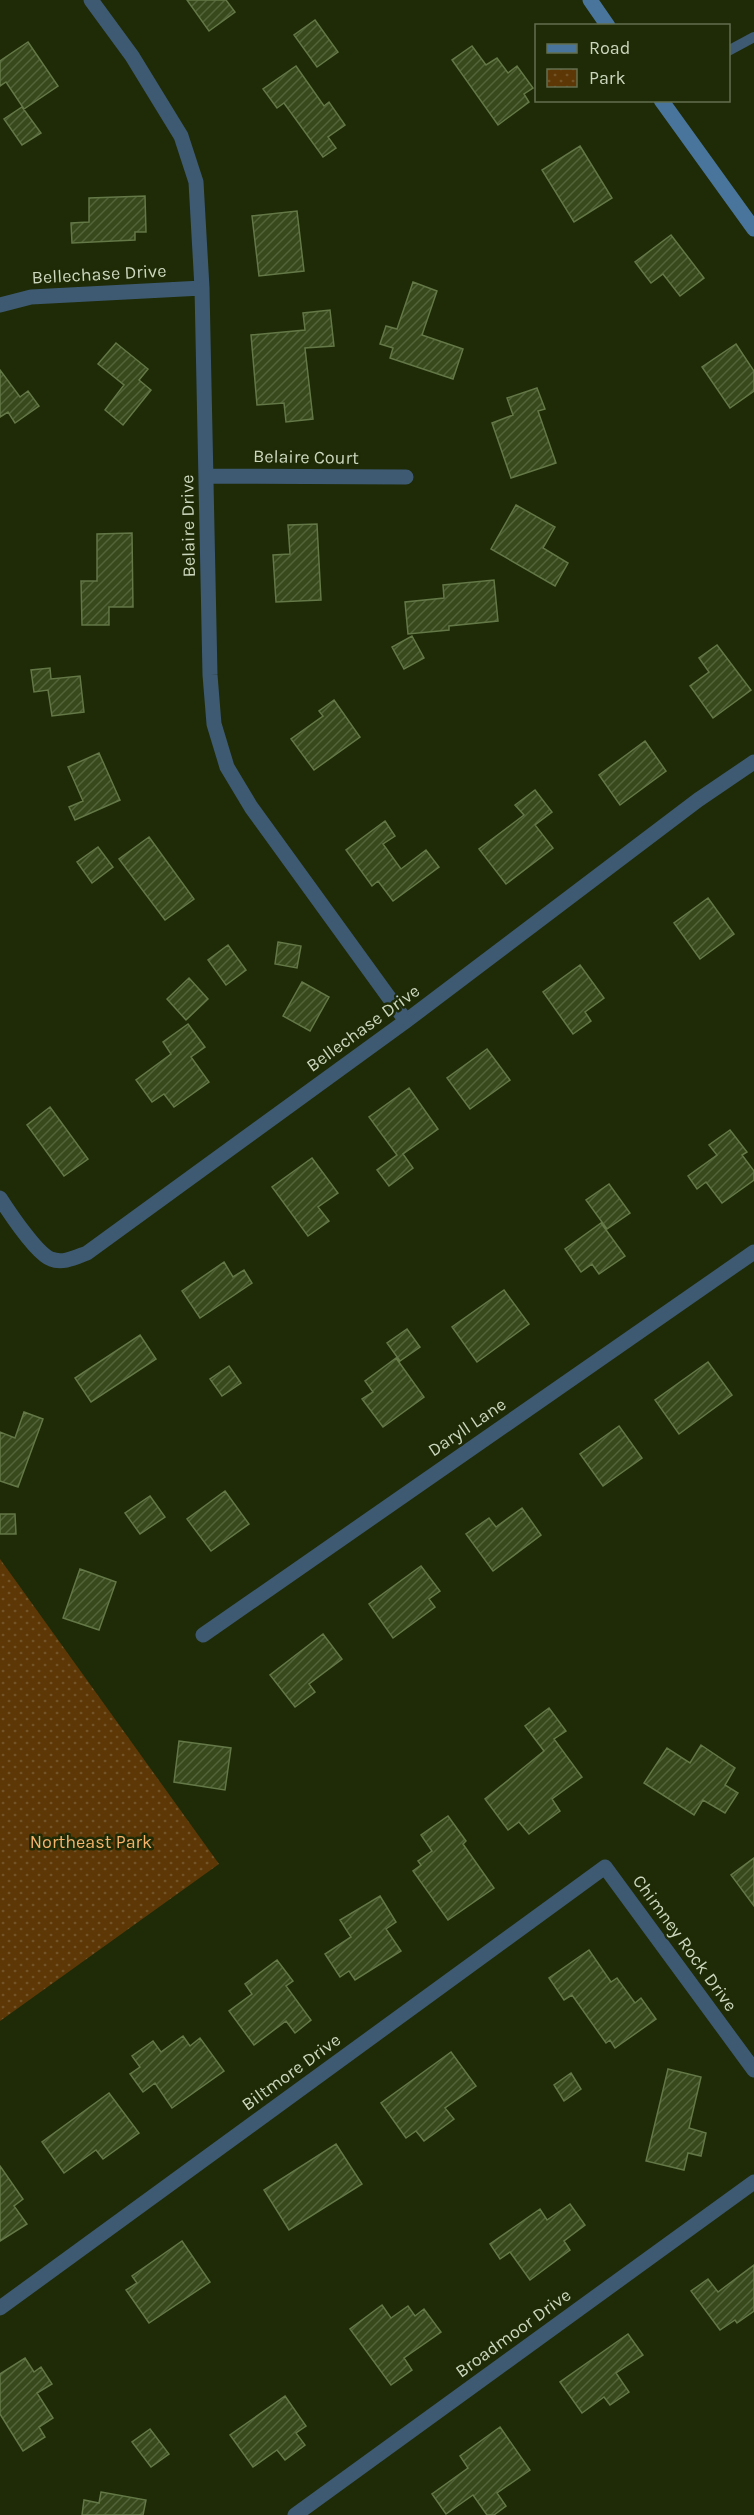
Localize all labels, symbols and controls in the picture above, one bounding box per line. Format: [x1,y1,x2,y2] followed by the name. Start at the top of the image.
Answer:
[535,24,730,102] legend
[589,37,630,59] text: Road
[589,67,626,89] text: Park
[31,259,167,289] street label: Bellechase Drive
[253,445,359,469] street label: Belaire Court
[176,474,200,578] street label: Belaire Drive
[302,979,424,1077] street label: Bellechase Drive
[424,1393,510,1461] street label: Daryll Lane
[30,1831,152,1853] park label: Northeast Park
[628,1870,742,2016] street label: Chimney Rock Drive
[237,2029,345,2115] street label: Biltmore Drive
[451,2284,575,2382] street label: Broadmoor Drive

